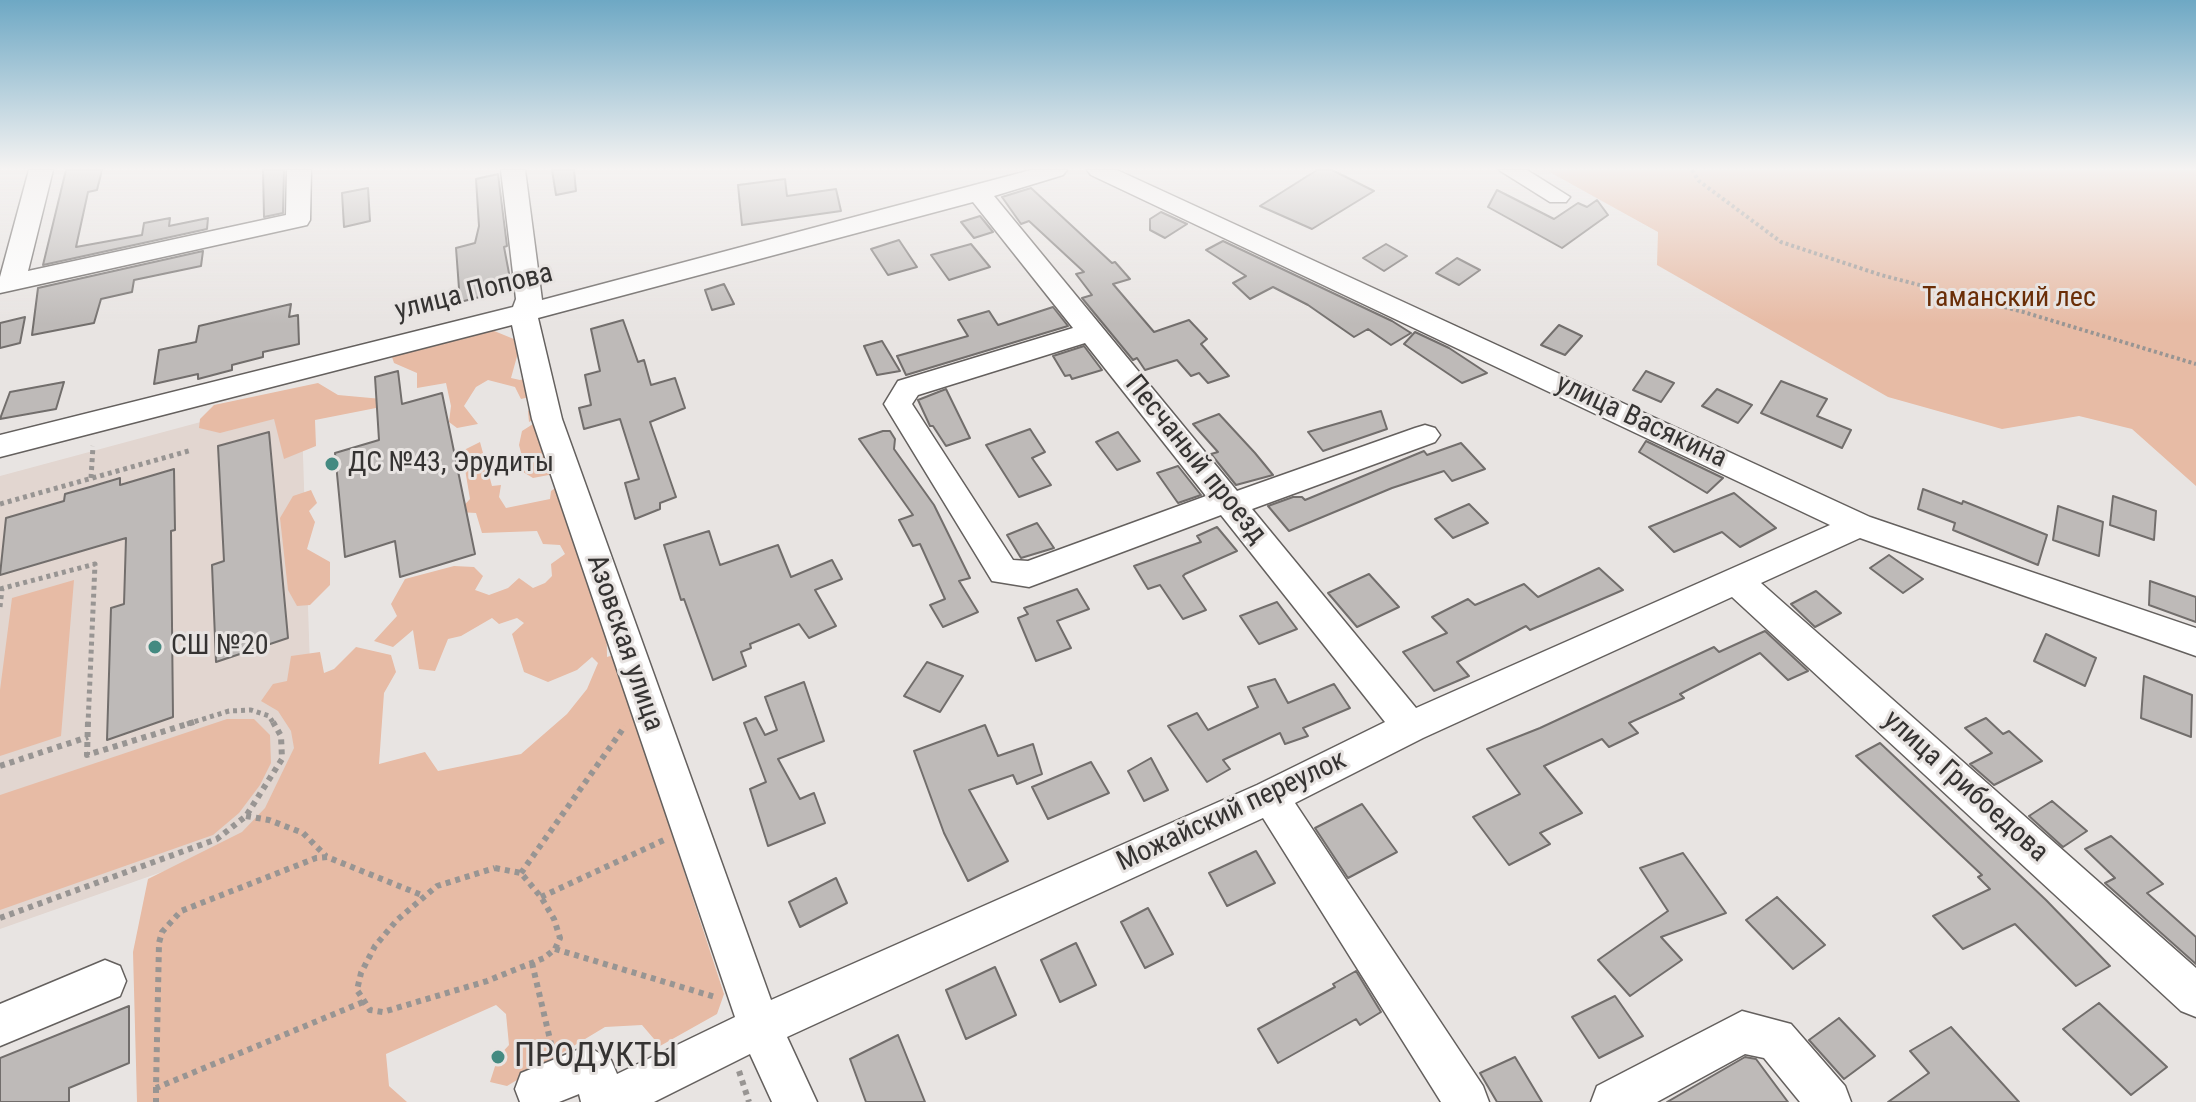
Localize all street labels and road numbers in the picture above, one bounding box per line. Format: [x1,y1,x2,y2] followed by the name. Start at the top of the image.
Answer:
[392,257,556,329] street label: улица Попова
[1550,368,1732,476] street label: улица Васякина
[1117,369,1273,551] street label: Песчаный проезд
[578,550,670,736] street label: Азовская улица
[1876,704,2054,870] street label: улица Грибоедова
[1112,744,1352,880] street label: Можайский переулок

